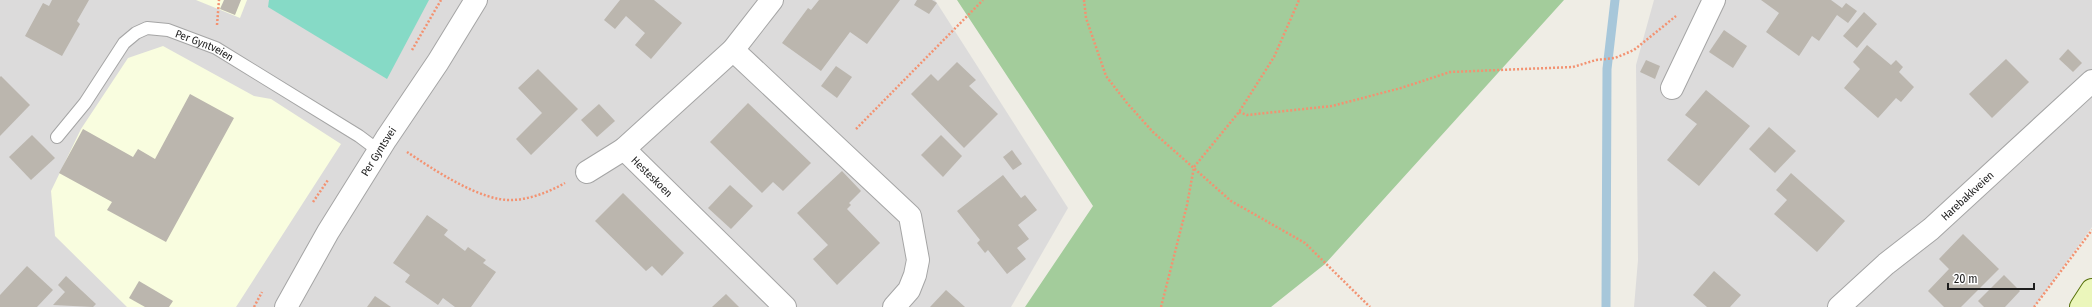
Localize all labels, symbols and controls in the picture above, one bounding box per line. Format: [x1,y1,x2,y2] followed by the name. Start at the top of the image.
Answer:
[174,27,236,64] street label: Per Gyntveien
[358,124,399,178] street label: Per Gyntsvei
[629,154,675,200] street label: Hesteskoen
[1938,168,1996,223] street label: Harebakkveien
[1948,265,2034,291] scale bar
[1954,272,1978,286] text: 20 m

